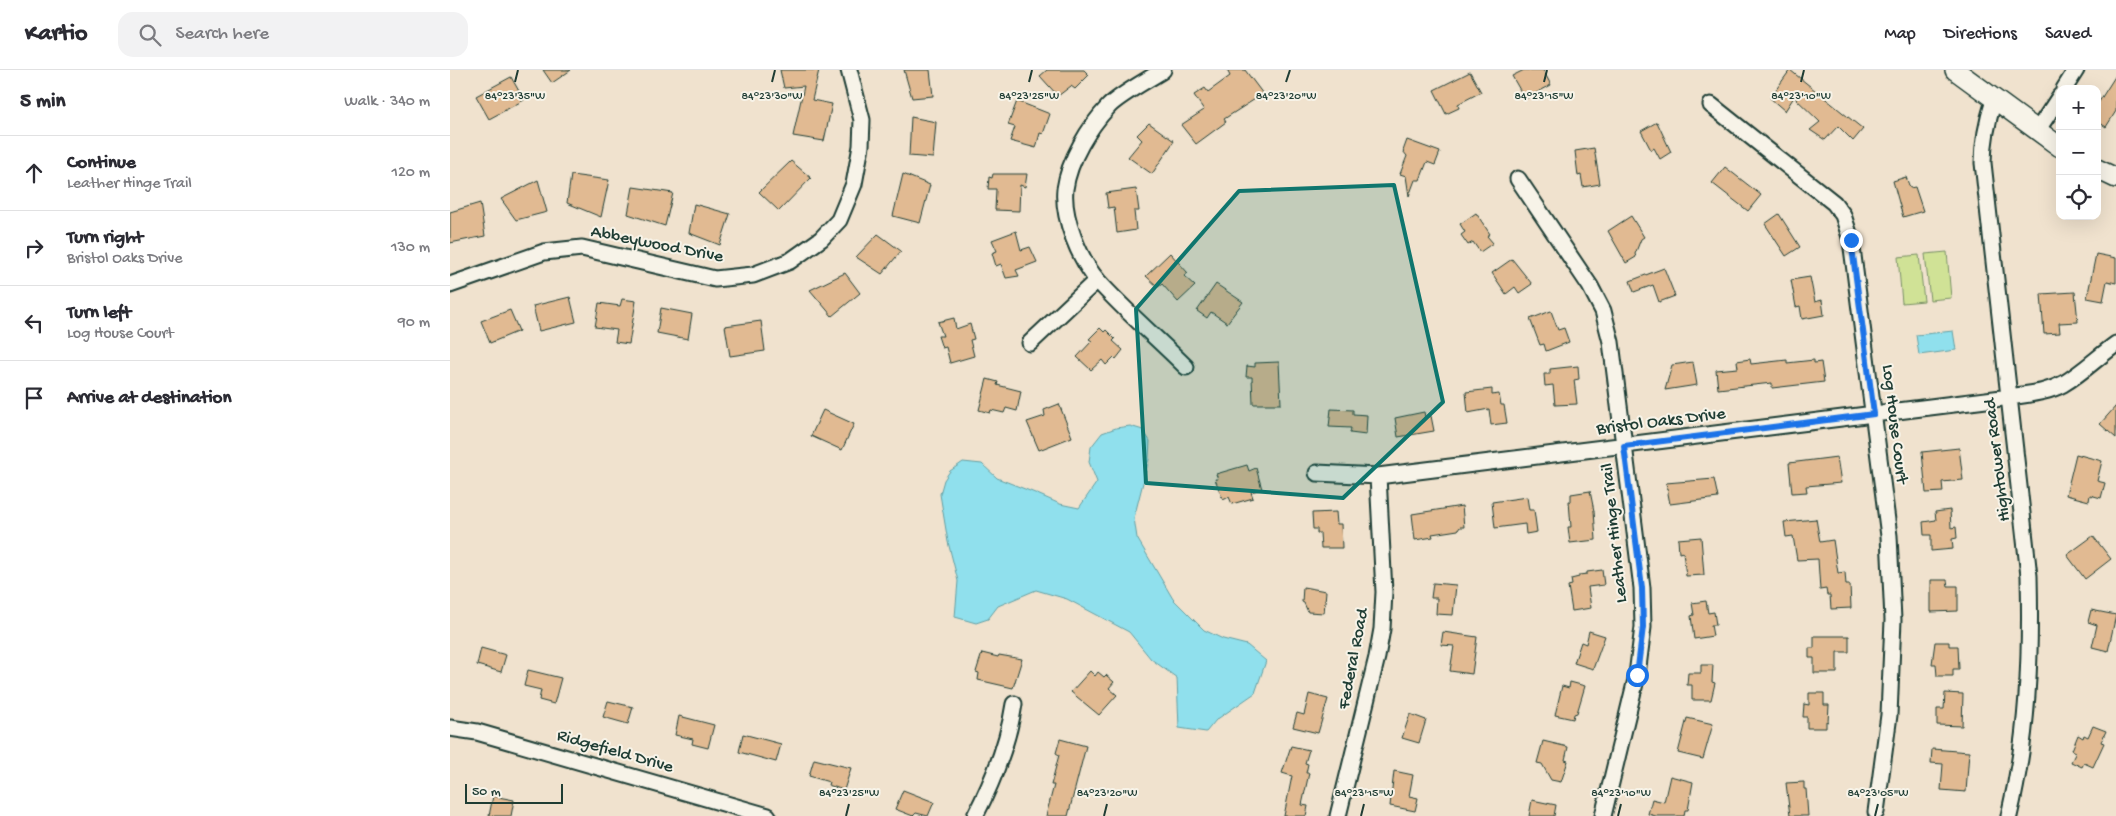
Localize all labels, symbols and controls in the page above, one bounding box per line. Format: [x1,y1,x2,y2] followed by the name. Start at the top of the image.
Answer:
[118,12,468,57] search box
[25,20,88,49] text: Kartio
[136,21,164,49] icon: search
[176,23,269,46] text: Search here
[1884,24,1916,45] text: Map
[1944,24,2017,45] text: Directions
[2045,24,2091,45] text: Saved
[2056,85,2101,220] map controls
[2056,85,2101,130] button: +
[20,90,65,115] text: 5 min
[485,90,545,104] text: 84°23'35"W
[741,90,803,104] text: 84°23'30"W
[999,90,1059,104] text: 84°23'25"W
[1256,90,1316,104] text: 84°23'20"W
[1514,90,1574,104] text: 84°23'15"W
[1771,90,1831,104] text: 84°23'10"W
[344,93,430,112] text: Walk · 340 m
[2056,130,2101,175] button: −
[67,152,136,175] text: Continue
[20,159,48,187] icon: ahead
[391,164,430,183] text: 120 m
[67,175,192,194] text: Leather Hinge Trail
[2056,175,2101,220] button: locate
[589,222,726,268] street label: Abbeywood Drive
[67,227,143,250] text: Turn right
[1840,229,1863,252] route end
[20,234,48,262] icon: right
[391,239,430,258] text: 130 m
[67,250,183,269] text: Bristol Oaks Drive
[67,302,131,325] text: Turn left
[20,309,48,337] icon: left
[398,314,430,333] text: 90 m
[67,325,174,344] text: Log House Court
[1876,363,1912,486] street label: Log House Court
[20,384,48,412] icon: arrive
[67,387,231,410] text: Arrive at destination
[1980,396,2016,523] street label: Hightower Road
[1594,404,1727,440] street label: Bristol Oaks Drive
[1597,462,1633,604] street label: Leather Hinge Trail
[1334,605,1374,712] street label: Federal Road
[1626,664,1649,687] route start
[554,725,676,779] street label: Ridgefield Drive
[465,781,562,804] scale bar
[472,784,501,801] text: 50 m
[819,787,879,801] text: 84°23'25"W
[1077,787,1137,801] text: 84°23'20"W
[1334,787,1394,801] text: 84°23'15"W
[1591,787,1651,801] text: 84°23'10"W
[1847,787,1909,801] text: 84°23'05"W

